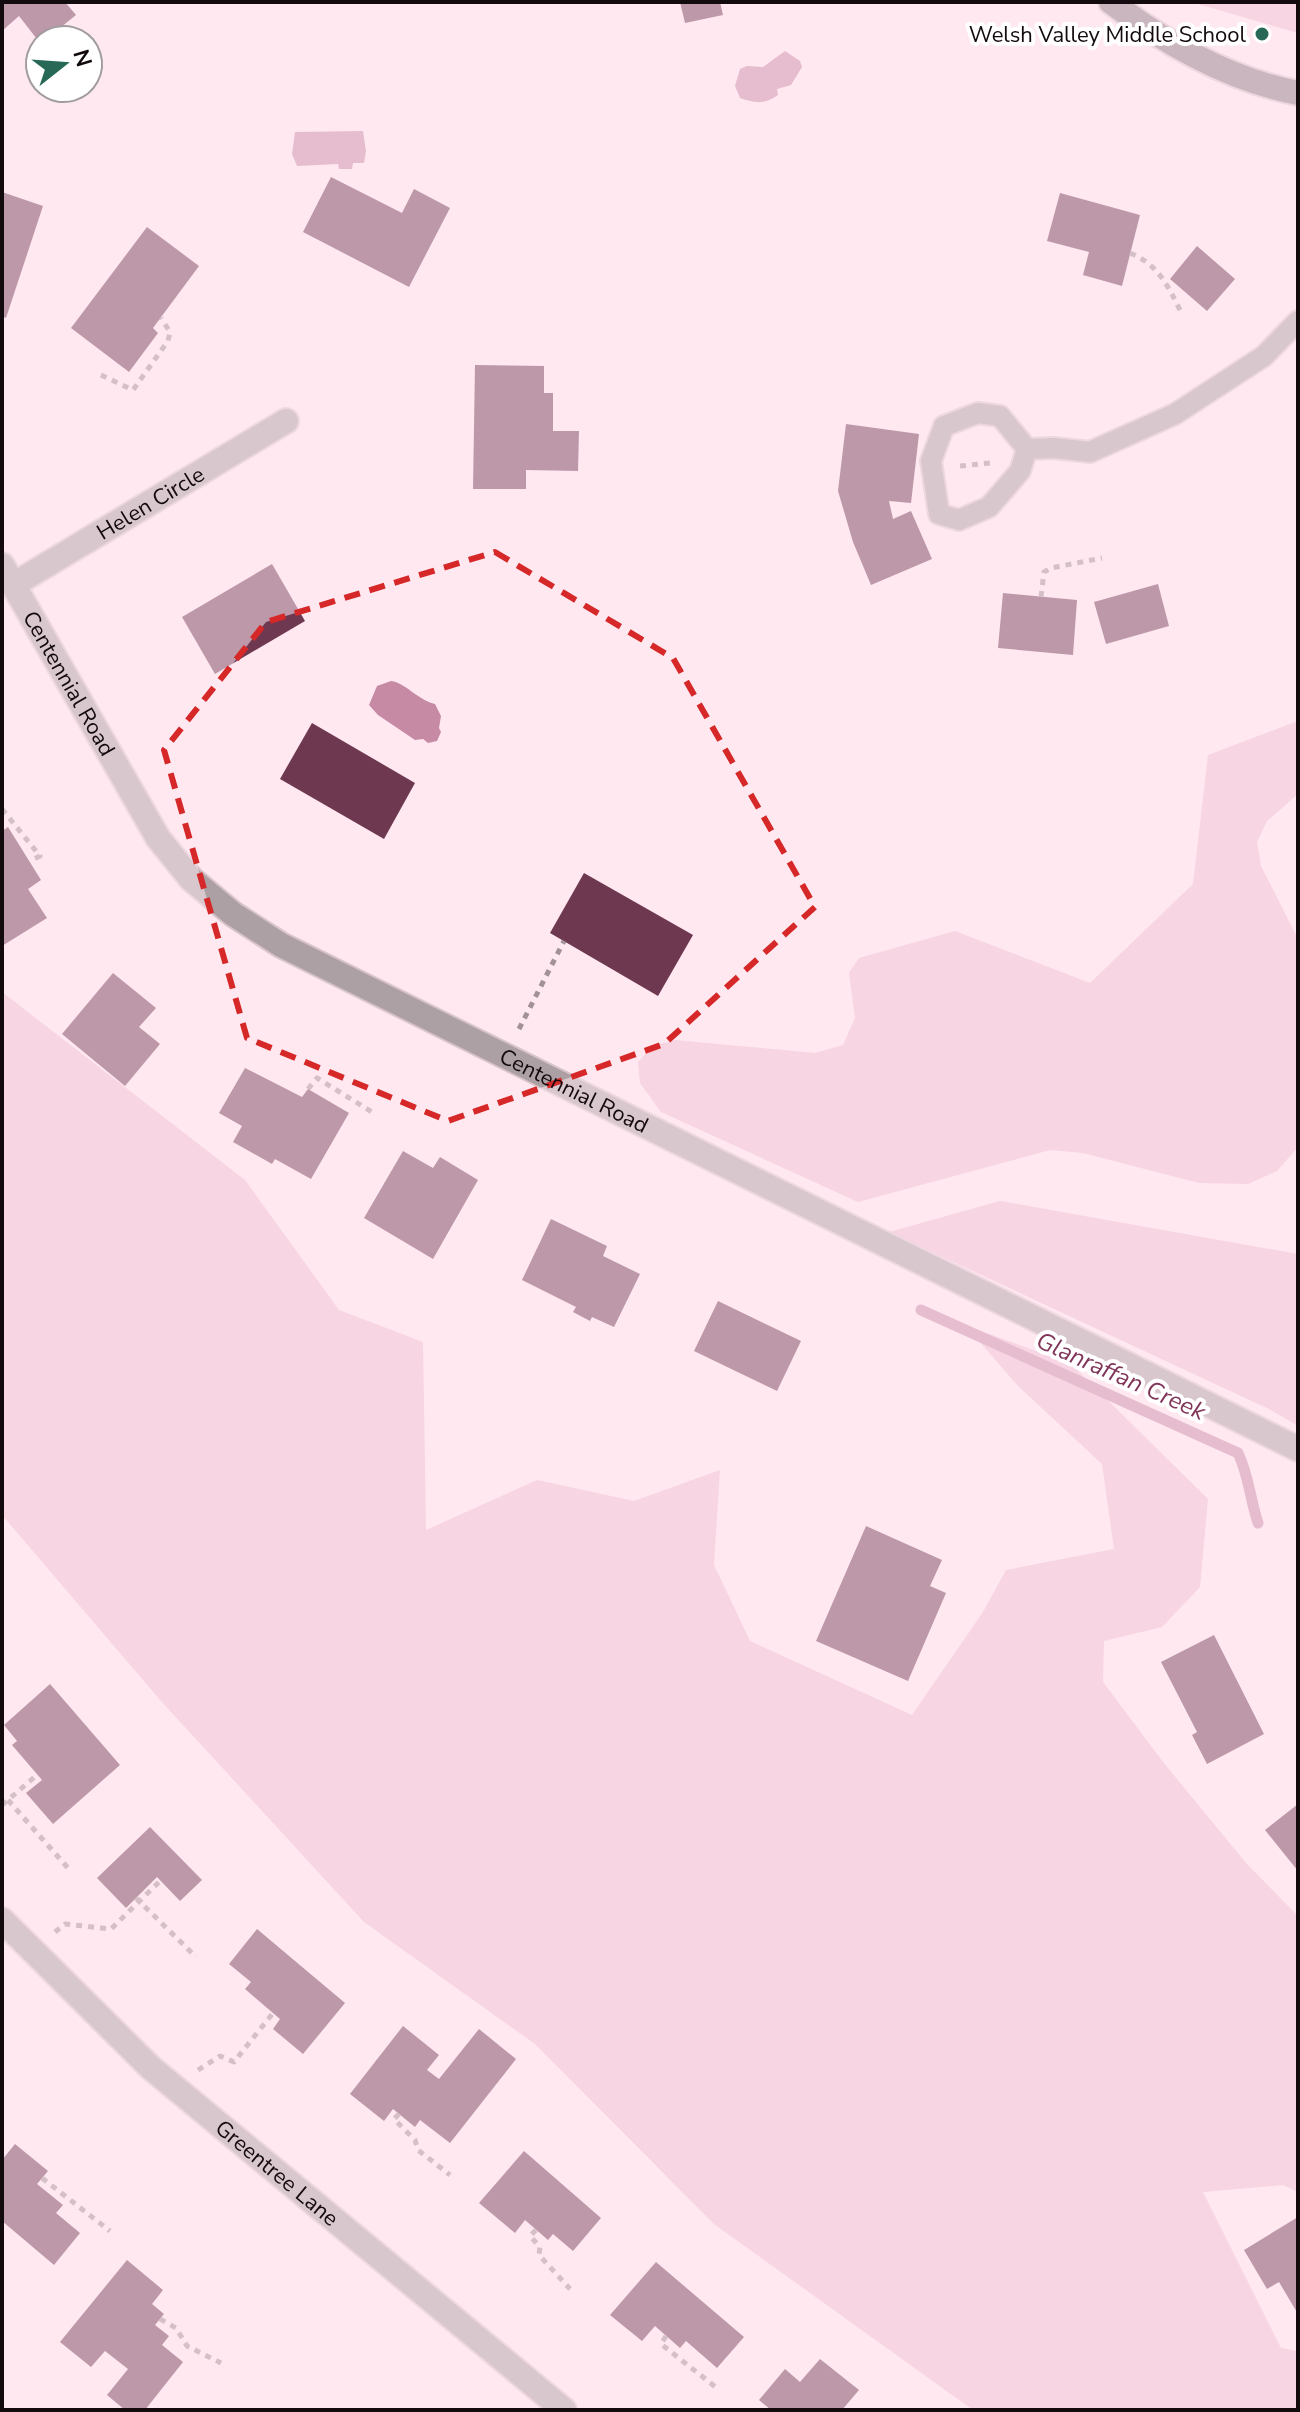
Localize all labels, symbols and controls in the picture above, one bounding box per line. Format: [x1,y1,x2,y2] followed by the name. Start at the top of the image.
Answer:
[969,20,1246,50] place label: Welsh Valley Middle School
[24,24,104,104] north arrow
[1253,25,1271,43] marker: Welsh Valley Middle School
[65,46,99,71] text: N
[91,460,210,547] street label: Helen Circle
[15,605,122,762] street label: Centennial Road
[494,1042,653,1141] street label: Centennial Road
[1031,1324,1212,1428] water label: Glanraffan Creek
[209,2113,345,2233] street label: Greentree Lane

